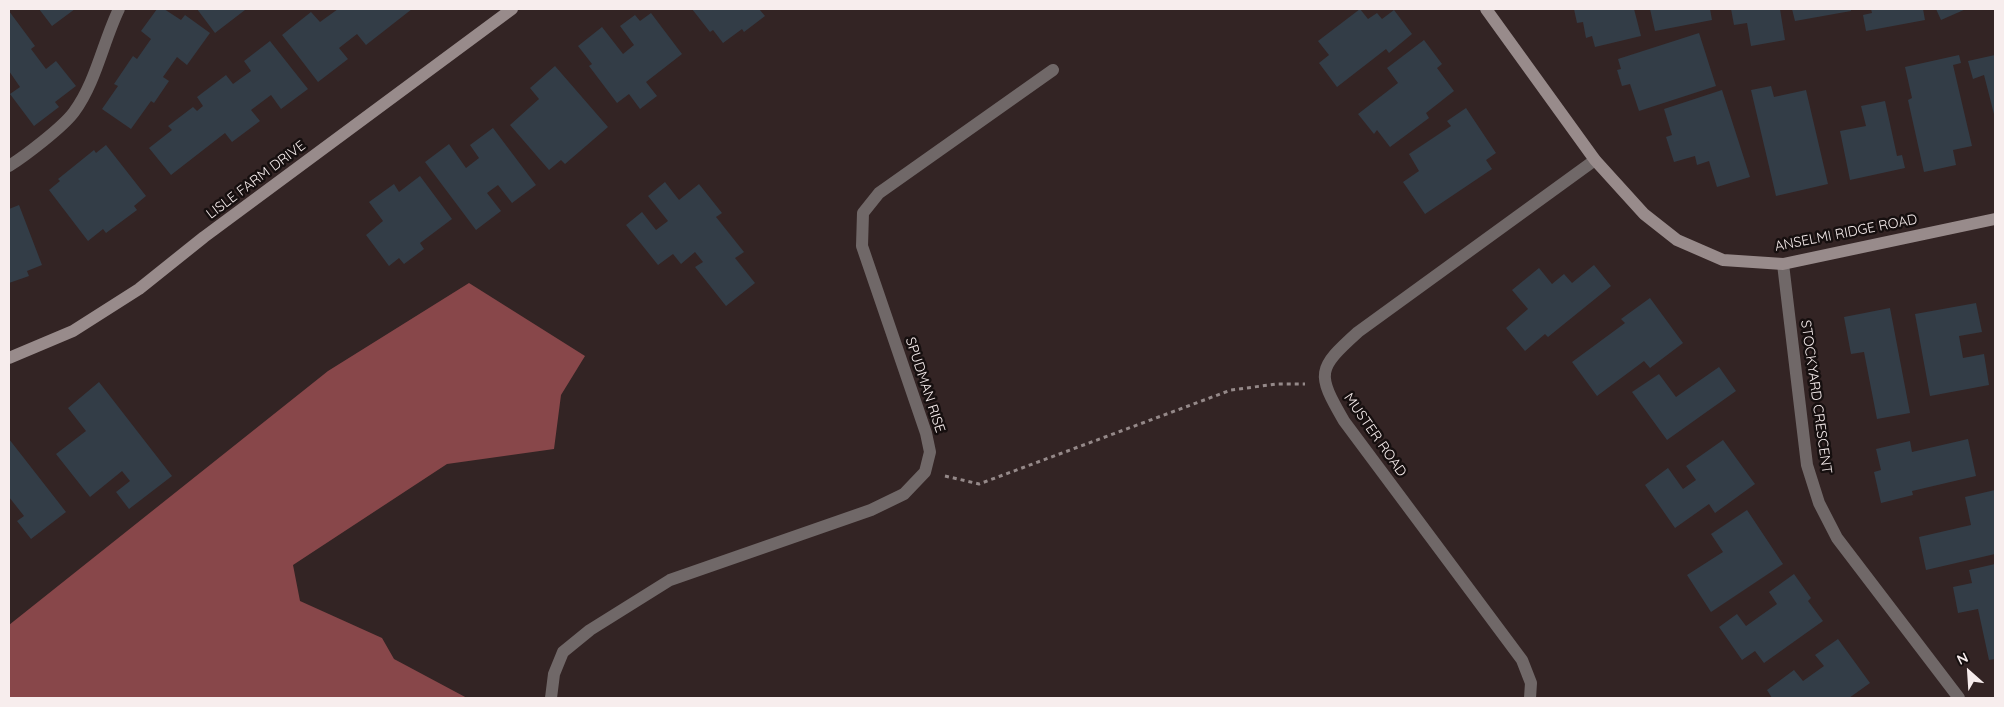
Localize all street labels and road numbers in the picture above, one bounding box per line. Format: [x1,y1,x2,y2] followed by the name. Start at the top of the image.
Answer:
[203,137,309,223] street label: LISLE FARM DRIVE
[1773,211,1919,255] street label: ANSELMI RIDGE ROAD
[1797,319,1835,475] street label: STOCKYARD CRESCENT
[902,335,948,435] street label: SPUDMAN RISE
[1340,390,1410,480] street label: MUSTER ROAD

